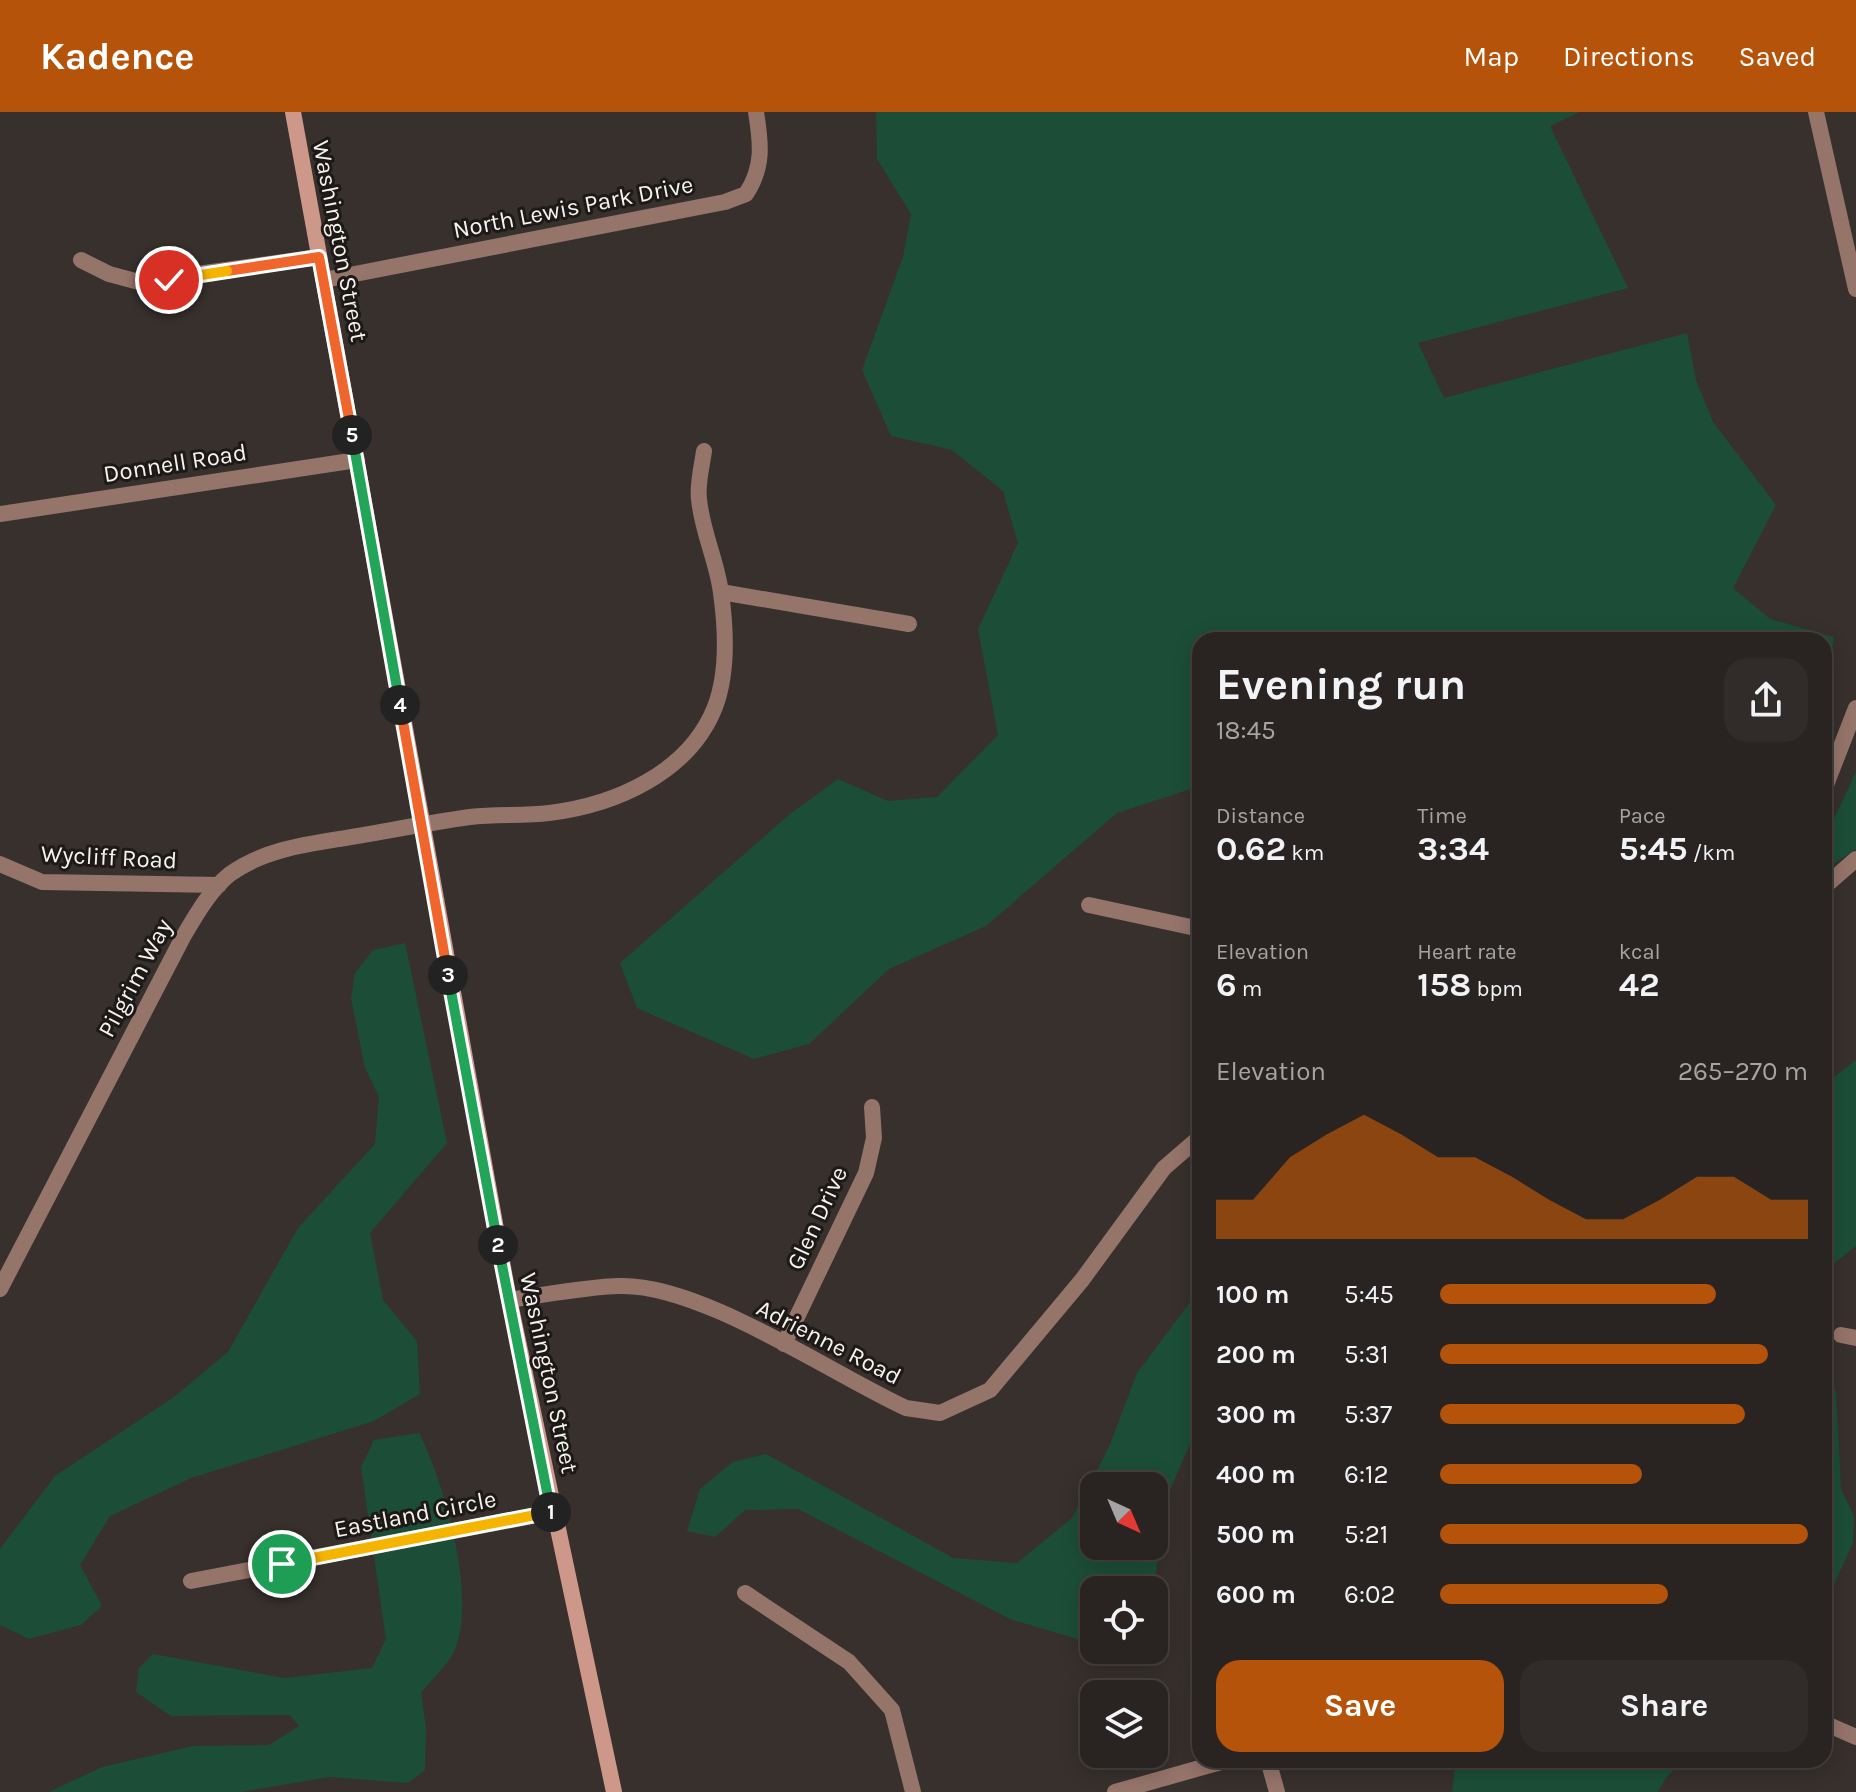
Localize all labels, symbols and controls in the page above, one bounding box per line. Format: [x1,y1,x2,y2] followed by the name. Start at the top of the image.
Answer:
[40,34,195,79] text: Kadence
[1464,40,1519,73] text: Map
[1563,40,1695,73] text: Directions
[1739,40,1816,73] text: Saved
[307,138,373,344] street label: Washington Street
[450,170,696,244] street label: North Lewis Park Drive
[135,246,203,314] pin
[147,258,191,302] icon: check
[332,415,372,455] pin: 5
[346,422,358,448] text: 5
[101,438,249,488] street label: Donnell Road
[1724,658,1808,742] button: share
[1216,659,1466,710] text: Evening run
[380,685,420,725] pin: 4
[393,692,407,718] text: 4
[1216,715,1276,746] text: 18:45
[1216,803,1305,829] text: Distance
[1417,803,1467,829] text: Time
[1619,803,1666,829] text: Pace
[1216,829,1286,869] text: 0.62
[1417,829,1489,869] text: 3:34
[1619,829,1688,869] text: 5:45
[40,839,178,875] street label: Wycliff Road
[1286,840,1324,866] text: km
[1688,840,1735,866] text: /km
[92,914,178,1042] street label: Pilgrim Way
[1216,939,1309,965] text: Elevation
[1417,939,1517,965] text: Heart rate
[1619,939,1661,965] text: kcal
[428,955,468,995] pin: 3
[441,962,455,988] text: 3
[1216,965,1237,1005] text: 6
[1417,965,1471,1005] text: 158
[1619,965,1659,1005] text: 42
[1237,976,1262,1002] text: m
[1471,976,1523,1002] text: bpm
[1216,1056,1326,1087] text: Elevation
[1678,1056,1808,1087] text: 265–270 m
[781,1162,853,1274] street label: Glen Drive
[478,1225,518,1265] pin: 2
[491,1232,505,1258] text: 2
[514,1270,584,1476] street label: Washington Street
[1216,1279,1289,1310] text: 100 m
[1344,1279,1394,1310] text: 5:45
[752,1294,906,1390] street label: Adrienne Road
[1216,1339,1296,1370] text: 200 m
[1344,1339,1389,1370] text: 5:31
[1216,1399,1296,1430] text: 300 m
[1344,1399,1392,1430] text: 5:37
[1216,1459,1296,1490] text: 400 m
[1344,1459,1389,1490] text: 6:12
[1080,1472,1168,1560] north arrow
[1080,1472,1168,1768] map controls
[332,1485,498,1543] street label: Eastland Circle
[531,1492,571,1532] pin: 1
[547,1499,555,1525] text: 1
[1216,1519,1295,1550] text: 500 m
[1344,1519,1388,1550] text: 5:21
[248,1530,316,1598] pin
[260,1542,304,1586] icon: arrive
[1080,1576,1168,1664] button: locate
[1216,1579,1296,1610] text: 600 m
[1344,1579,1395,1610] text: 6:02
[1216,1660,1504,1752] button: Save
[1520,1660,1808,1752] button: Share
[1080,1680,1168,1768] button: layers

